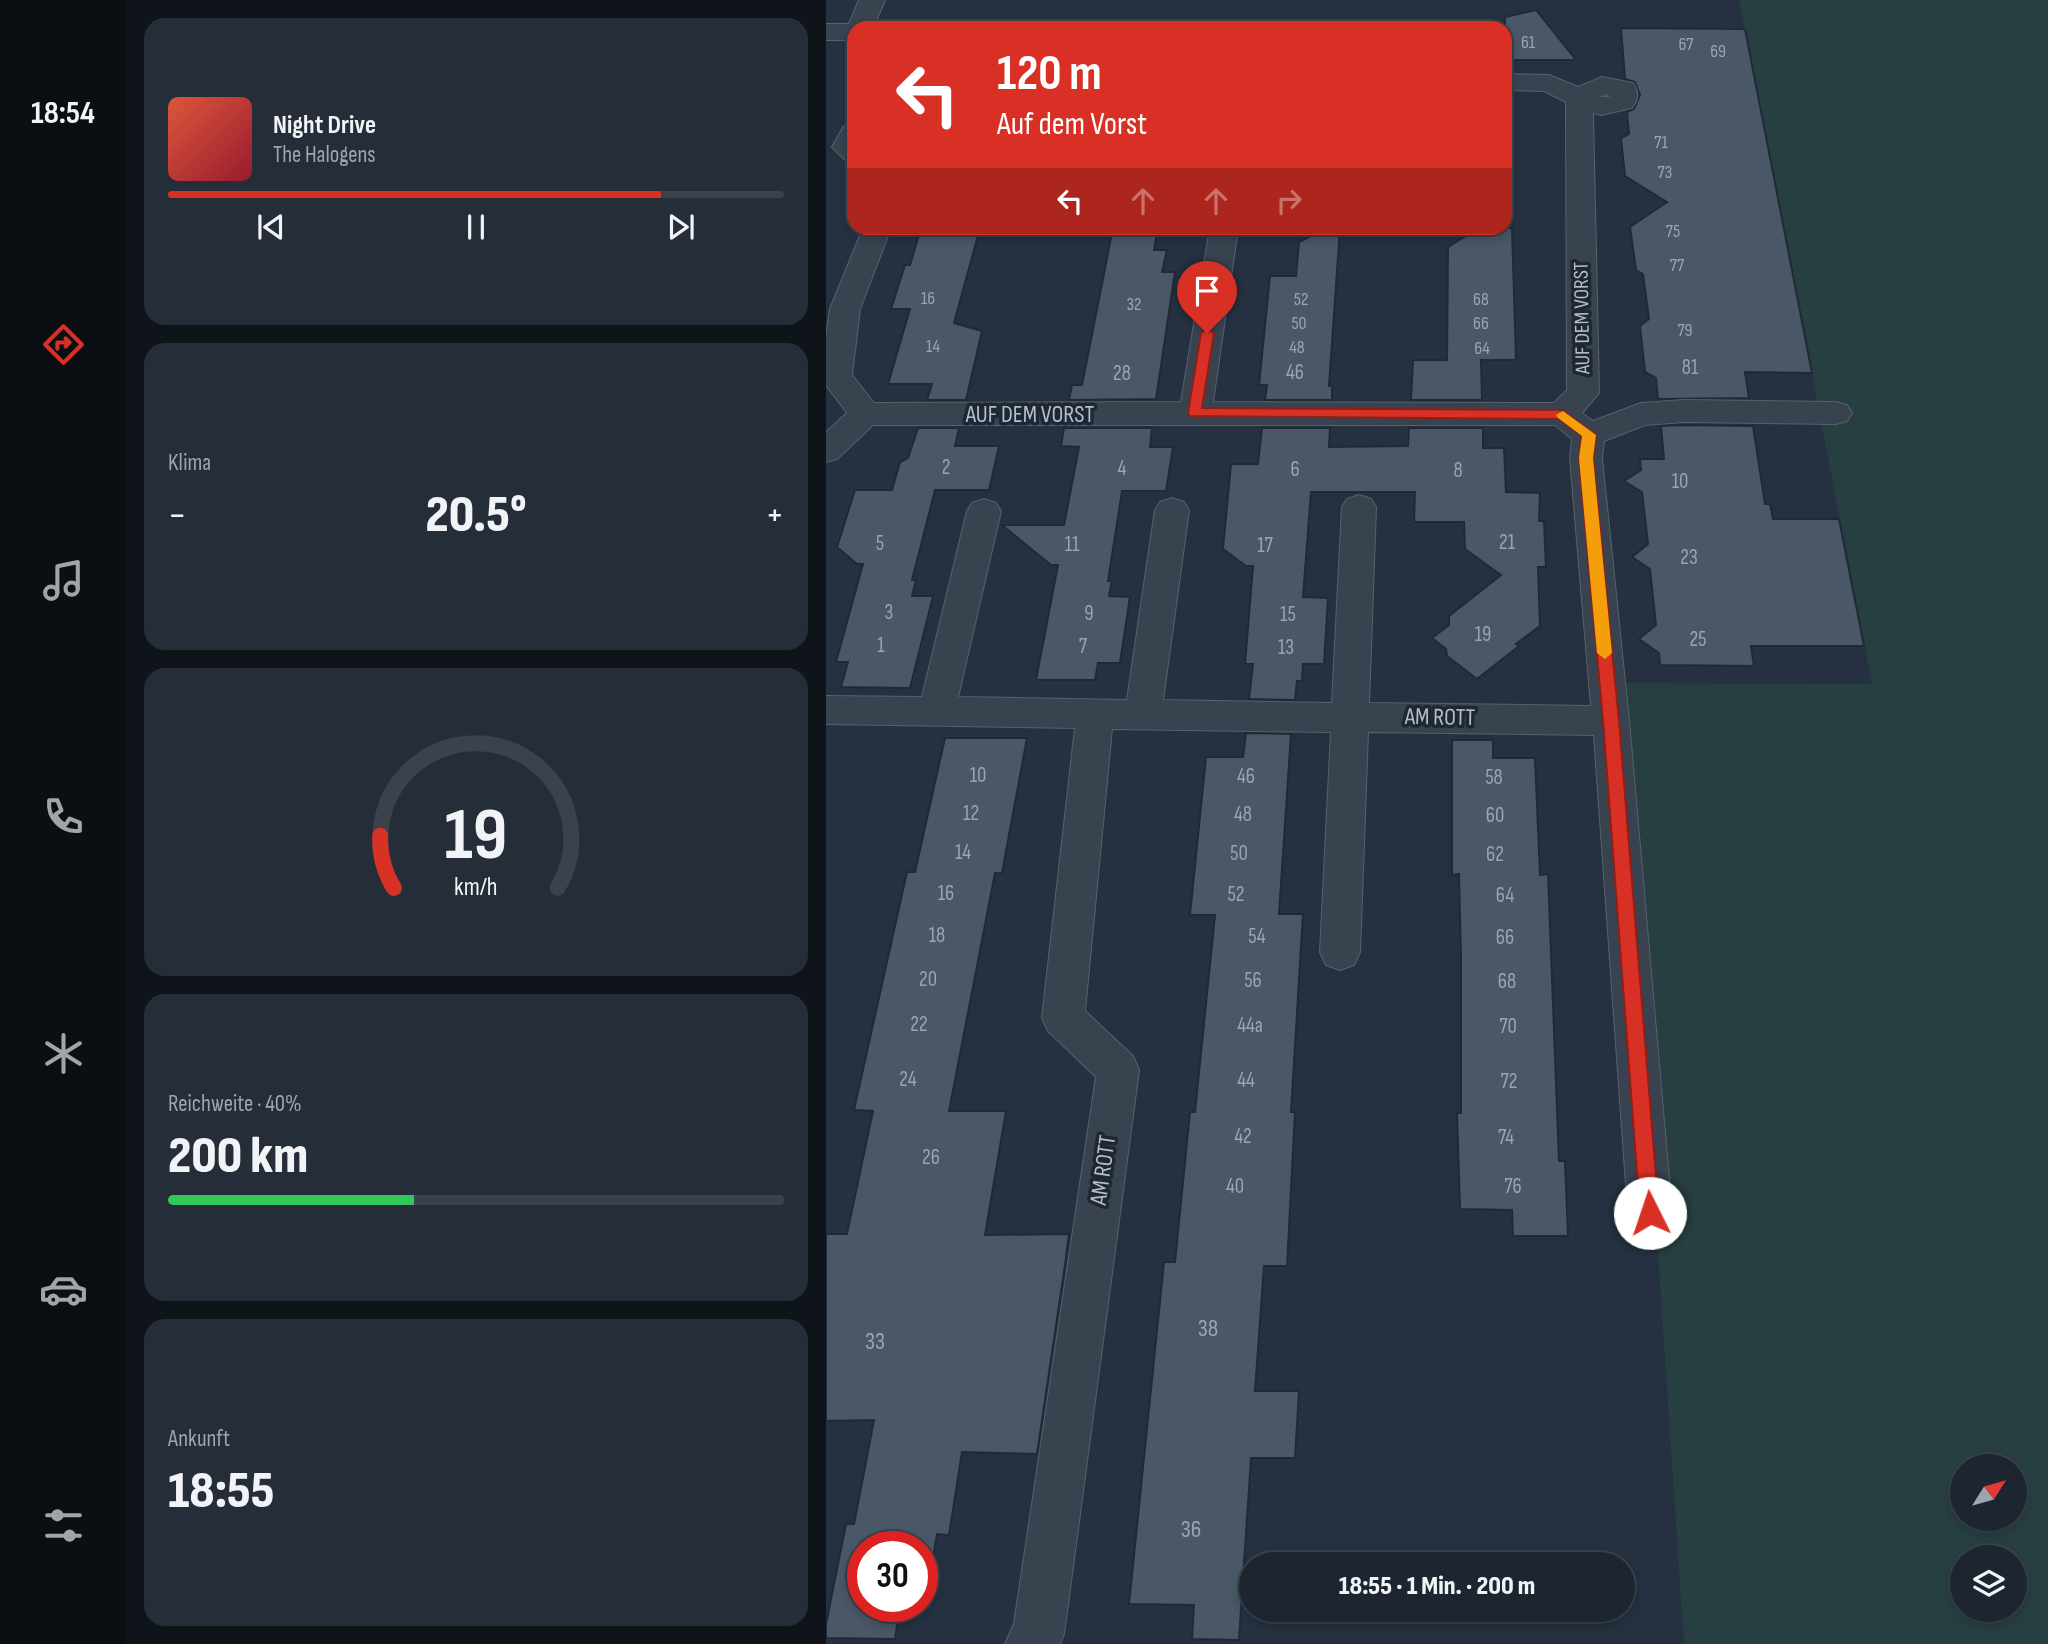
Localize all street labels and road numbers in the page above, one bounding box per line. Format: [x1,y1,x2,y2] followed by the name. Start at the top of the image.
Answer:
[1569,261,1595,375] street label: AUF DEM VORST
[965,400,1094,429] street label: AUF DEM VORST
[1404,702,1476,732] street label: AM ROTT
[1084,1133,1122,1208] street label: AM ROTT

